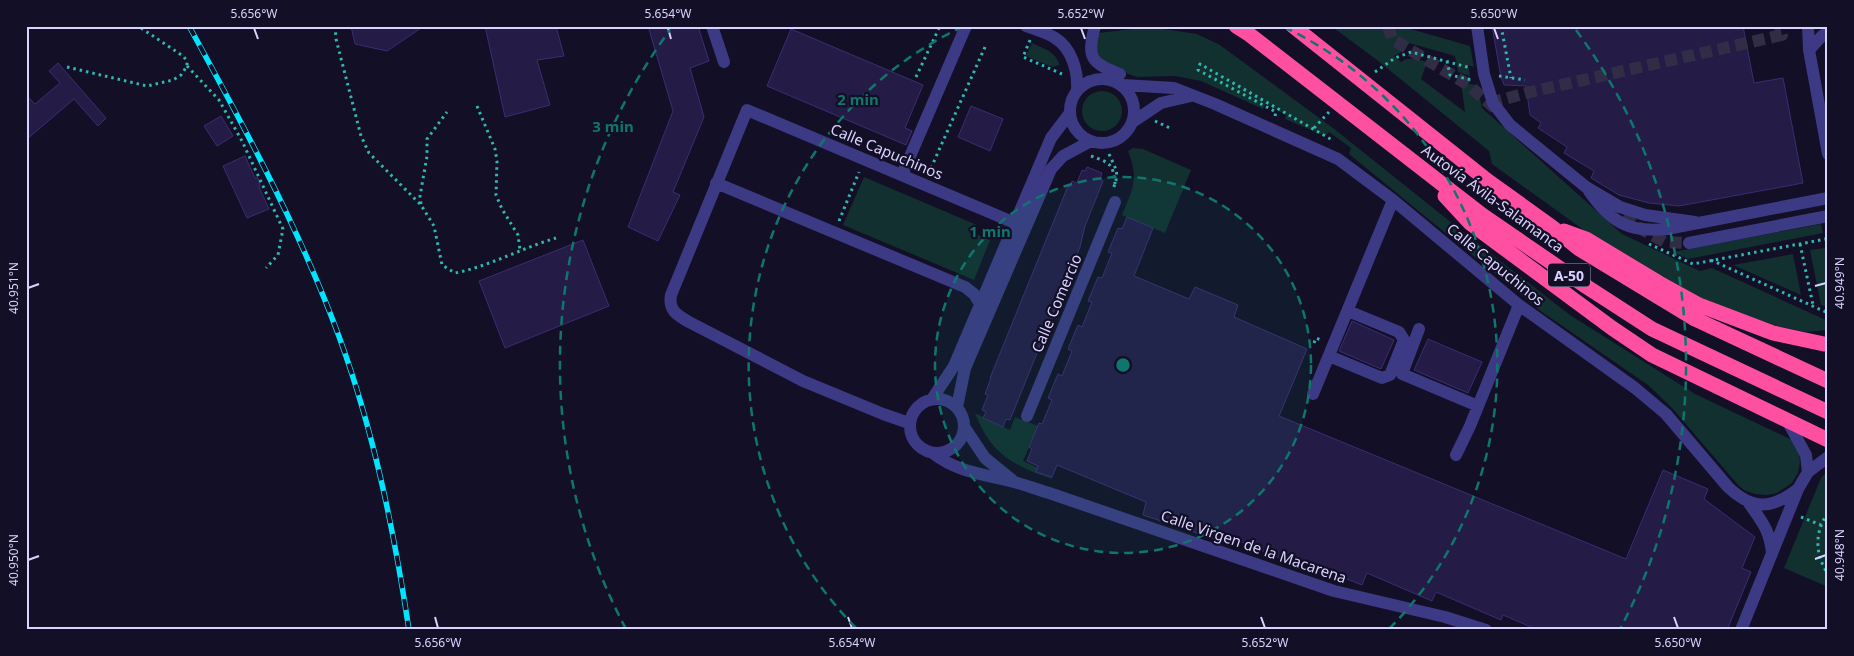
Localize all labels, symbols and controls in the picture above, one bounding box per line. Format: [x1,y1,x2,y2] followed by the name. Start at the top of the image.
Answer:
[231,5,277,22] text: 5.656°W
[645,5,691,22] text: 5.654°W
[1058,5,1104,22] text: 5.652°W
[1471,5,1517,22] text: 5.650°W
[837,89,879,109] text: 2 min
[592,116,634,136] text: 3 min
[828,118,946,184] street label: Calle Capuchinos
[1418,140,1568,256] street label: Autovía Ávila-Salamanca
[1443,218,1549,310] street label: Calle Capuchinos
[969,221,1011,241] text: 1 min
[1026,251,1086,355] street label: Calle Comercio
[1831,257,1848,309] text: 40.949°N
[5,262,22,314] text: 40.951°N
[1548,264,1590,286] road number: A-50
[1114,356,1132,374] centre of rings
[1158,505,1350,587] street label: Calle Virgen de la Macarena
[1831,529,1848,581] text: 40.948°N
[5,534,22,586] text: 40.950°N
[415,634,461,651] text: 5.656°W
[829,634,875,651] text: 5.654°W
[1242,634,1288,651] text: 5.652°W
[1655,634,1701,651] text: 5.650°W

